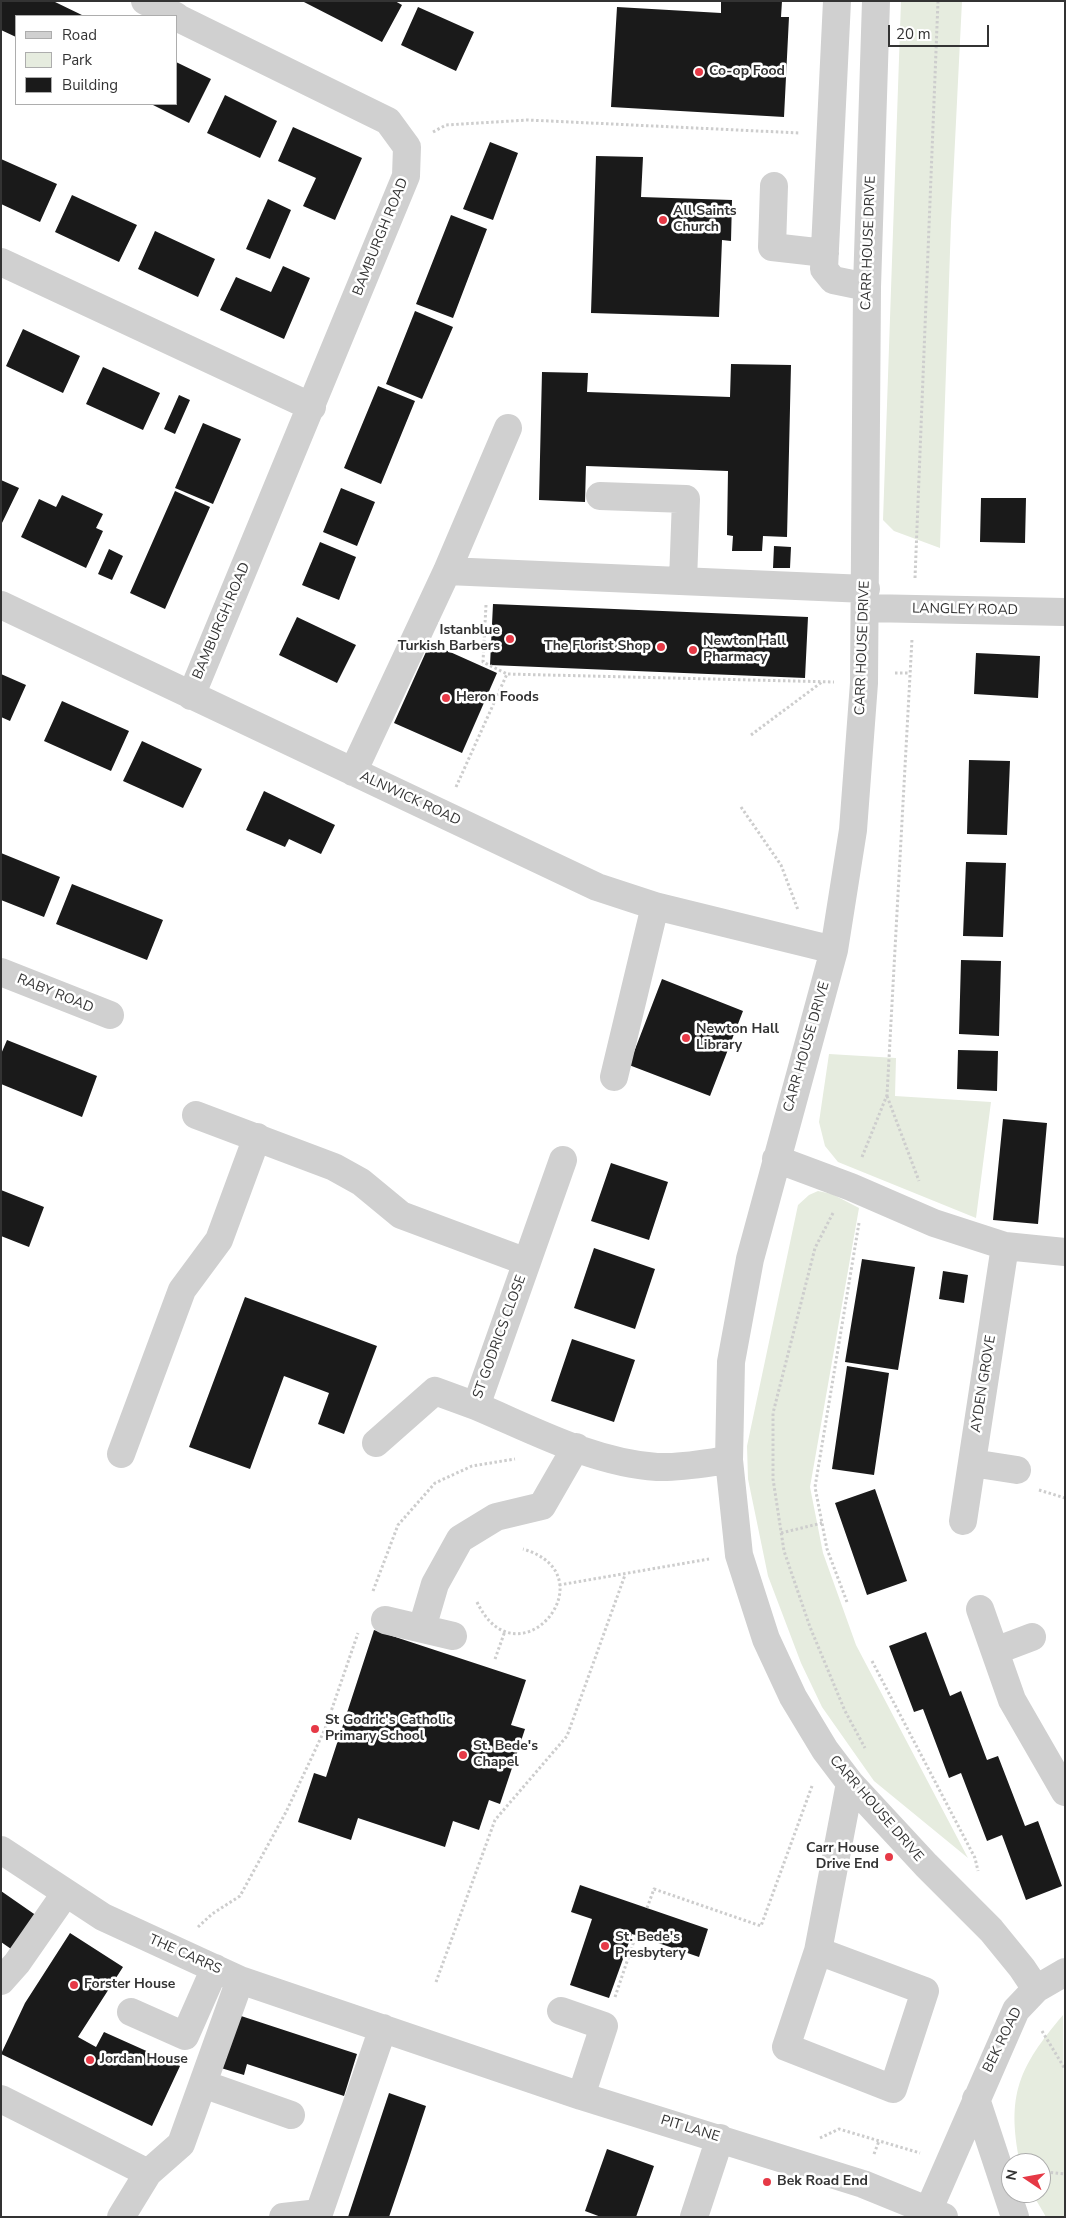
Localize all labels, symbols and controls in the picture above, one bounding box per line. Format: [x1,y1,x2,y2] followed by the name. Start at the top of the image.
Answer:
[15,15,178,105] legend
[891,15,992,47] scale bar
[896,24,931,44] text: 20 m
[62,25,97,45] text: Road
[62,50,92,70] text: Park
[709,64,785,80] place label: Co-op Food
[693,66,705,78] marker: Co-op Food
[62,75,118,95] text: Building
[858,175,880,311] street label: CARR HOUSE DRIVE
[350,176,412,298] street label: BAMBURGH ROAD
[673,204,737,236] place label: All Saints Church
[657,214,669,226] marker: All Saints Church
[190,560,254,682] street label: BAMBURGH ROAD
[852,580,874,716] street label: CARR HOUSE DRIVE
[912,601,1018,619] street label: LANGLEY ROAD
[398,623,500,656] place label: Istanblue Turkish Barbers
[504,633,516,645] marker: Istanblue Turkish Barbers
[703,634,786,666] place label: Newton Hall Pharmacy
[544,639,651,655] place label: The Florist Shop
[655,641,667,653] marker: The Florist Shop
[687,644,699,656] marker: Newton Hall Pharmacy
[456,690,539,706] place label: Heron Foods
[440,692,452,704] marker: Heron Foods
[357,768,463,830] street label: ALNWICK ROAD
[14,971,96,1017] street label: RABY ROAD
[780,980,834,1114] street label: CARR HOUSE DRIVE
[696,1022,779,1054] place label: Newton Hall Library
[680,1032,692,1044] marker: Newton Hall Library
[470,1273,530,1401] street label: ST GODRICS CLOSE
[968,1334,1000,1434] street label: AYDEN GROVE
[325,1713,453,1745] place label: St Godric's Catholic Primary School
[309,1723,321,1735] marker: St Godric's Catholic Primary School
[473,1739,538,1771] place label: St. Bede's Chapel
[457,1749,469,1761] marker: St. Bede's Chapel
[825,1753,927,1865] street label: CARR HOUSE DRIVE
[806,1841,879,1874] place label: Carr House Drive End
[883,1851,895,1863] marker: Carr House Drive End
[615,1930,686,1962] place label: St. Bede's Presbytery
[146,1932,224,1978] street label: THE CARRS
[599,1940,611,1952] marker: St. Bede's Presbytery
[84,1977,175,1993] place label: Forster House
[68,1979,80,1991] marker: Forster House
[980,2005,1026,2075] street label: BEK ROAD
[100,2052,188,2068] place label: Jordan House
[84,2054,96,2066] marker: Jordan House
[659,2112,721,2146] street label: PIT LANE
[1001,2153,1051,2203] north arrow
[1001,2168,1022,2182] text: N
[777,2174,868,2190] place label: Bek Road End
[761,2176,773,2188] marker: Bek Road End

